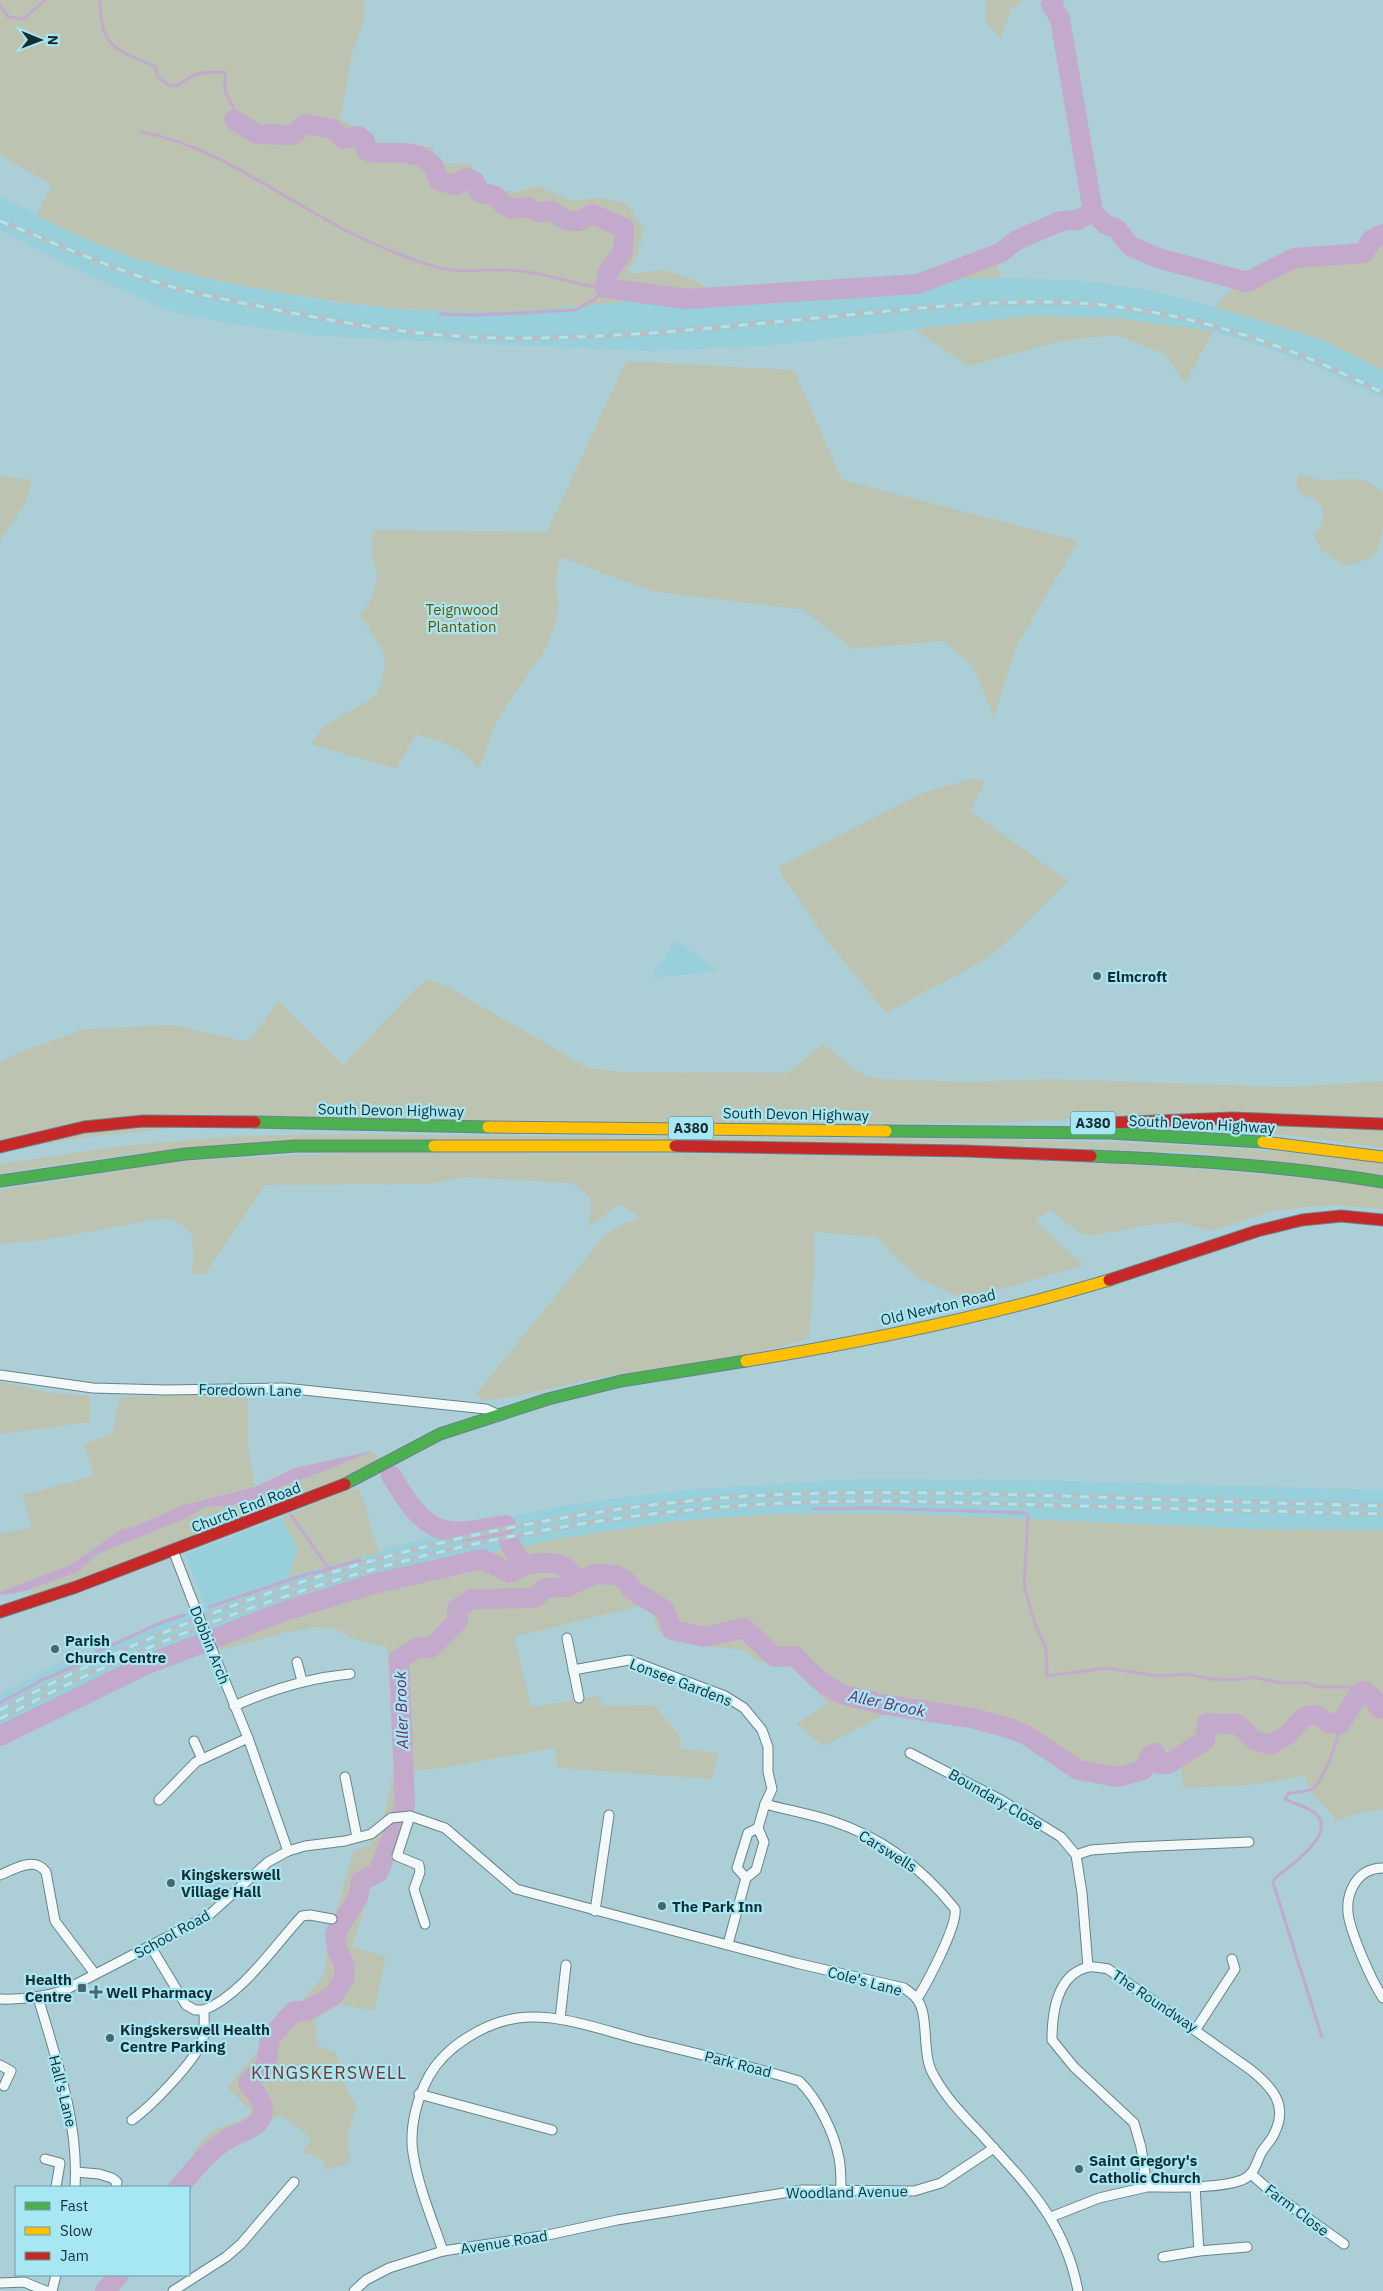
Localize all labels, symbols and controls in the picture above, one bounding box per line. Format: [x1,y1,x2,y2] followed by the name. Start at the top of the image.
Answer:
[15,15,65,65] north arrow
[44,35,62,45] text: N
[426,600,498,636] park label: Teignwood Plantation
[1107,967,1168,986] place label: Elmcroft
[1091,970,1103,982] marker: Elmcroft
[318,1099,465,1121] street label: South Devon Highway
[723,1103,870,1125] street label: South Devon Highway
[1128,1111,1276,1137] street label: South Devon Highway
[1070,1112,1116,1134] road number: A380
[668,1116,714,1140] road number: A380
[879,1285,997,1329] street label: Old Newton Road
[198,1380,302,1400] street label: Foredown Lane
[189,1477,303,1537] street label: Church End Road
[186,1603,234,1687] street label: Dobbin Arch
[65,1631,166,1667] place label: Parish Church Centre
[49,1643,61,1655] marker: Parish Church Centre
[627,1654,735,1710] street label: Lonsee Gardens
[390,1670,412,1750] water label: Aller Brook
[846,1685,928,1721] water label: Aller Brook
[945,1764,1047,1834] street label: Boundary Close
[855,1826,921,1876] street label: Carswells
[181,1865,281,1901] place label: Kingskerswell Village Hall
[165,1877,177,1889] marker: Kingskerswell Village Hall
[672,1897,762,1916] place label: The Park Inn
[656,1900,668,1912] marker: The Park Inn
[131,1905,213,1963] street label: School Road
[826,1962,904,2000] street label: Cole's Lane
[1109,1965,1202,2037] street label: The Roundway
[25,1970,72,2006] place label: Health Centre
[76,1982,88,1994] marker: Health Centre
[106,1983,212,2002] place label: Well Pharmacy
[90,1986,102,1998] marker: Well Pharmacy
[120,2020,270,2056] place label: Kingskerswell Health Centre Parking
[104,2032,116,2044] marker: Kingskerswell Health Centre Parking
[703,2047,773,2081] street label: Park Road
[45,2053,81,2129] street label: Hall's Lane
[251,2061,407,2084] district label: KINGSKERSWELL
[1089,2151,1201,2187] place label: Saint Gregory's Catholic Church
[1073,2163,1085,2175] marker: Saint Gregory's Catholic Church
[1261,2180,1333,2240] street label: Farm Close
[786,2181,908,2203] street label: Woodland Avenue
[15,2186,190,2276] legend
[60,2196,88,2215] text: Fast
[60,2221,93,2240] text: Slow
[459,2226,549,2258] street label: Avenue Road
[60,2246,89,2265] text: Jam

